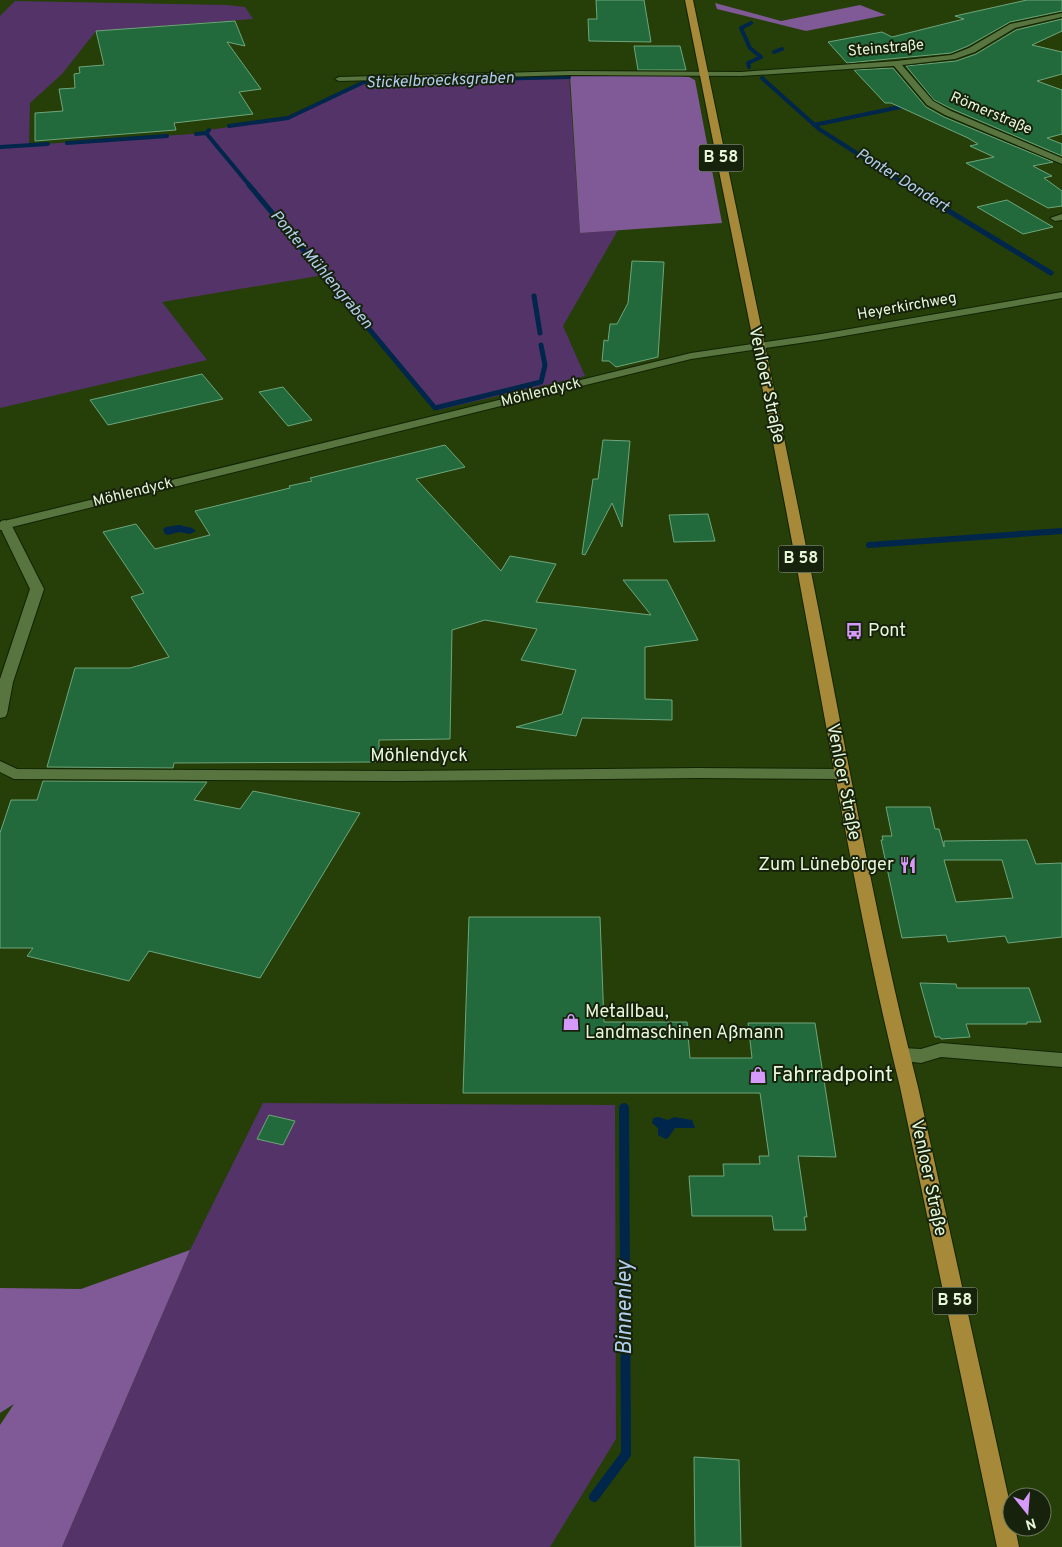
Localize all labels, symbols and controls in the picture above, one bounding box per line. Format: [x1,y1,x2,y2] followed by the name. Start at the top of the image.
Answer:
[847,36,925,62] street label: Steinstraße
[366,68,515,94] water label: Stickelbroecksgraben
[947,88,1035,140] street label: Römerstraße
[698,144,744,172] road number: B 58
[852,144,953,218] water label: Ponter Dondert
[265,206,377,334] water label: Ponter Mühlengraben
[856,289,958,325] street label: Heyerkirchweg
[742,325,790,445] street label: Venloer Straße
[499,374,583,412] street label: Möhlendyck
[91,474,175,512] street label: Möhlendyck
[778,546,824,572] road number: B 58
[868,620,906,643] place label: Pont
[844,621,864,641] bus stop icon: Pont
[820,722,866,842] street label: Venloer Straße
[370,745,468,768] street label: Möhlendyck
[758,854,894,877] place label: Zum Lünebörger
[898,855,918,875] restaurant icon: Zum Lünebörger
[585,1001,784,1045] place label: Metallbau, Landmaschinen Aßmann
[561,1012,581,1032] shop icon: Metallbau, Landmaschinen Aßmann
[772,1062,893,1089] place label: Fahrradpoint
[748,1065,768,1085] shop icon: Fahrradpoint
[904,1118,952,1238] street label: Venloer Straße
[612,1259,639,1355] water label: Binnenley
[932,1288,978,1314] road number: B 58
[1002,1487,1052,1537] north arrow
[1023,1513,1038,1533] text: N

